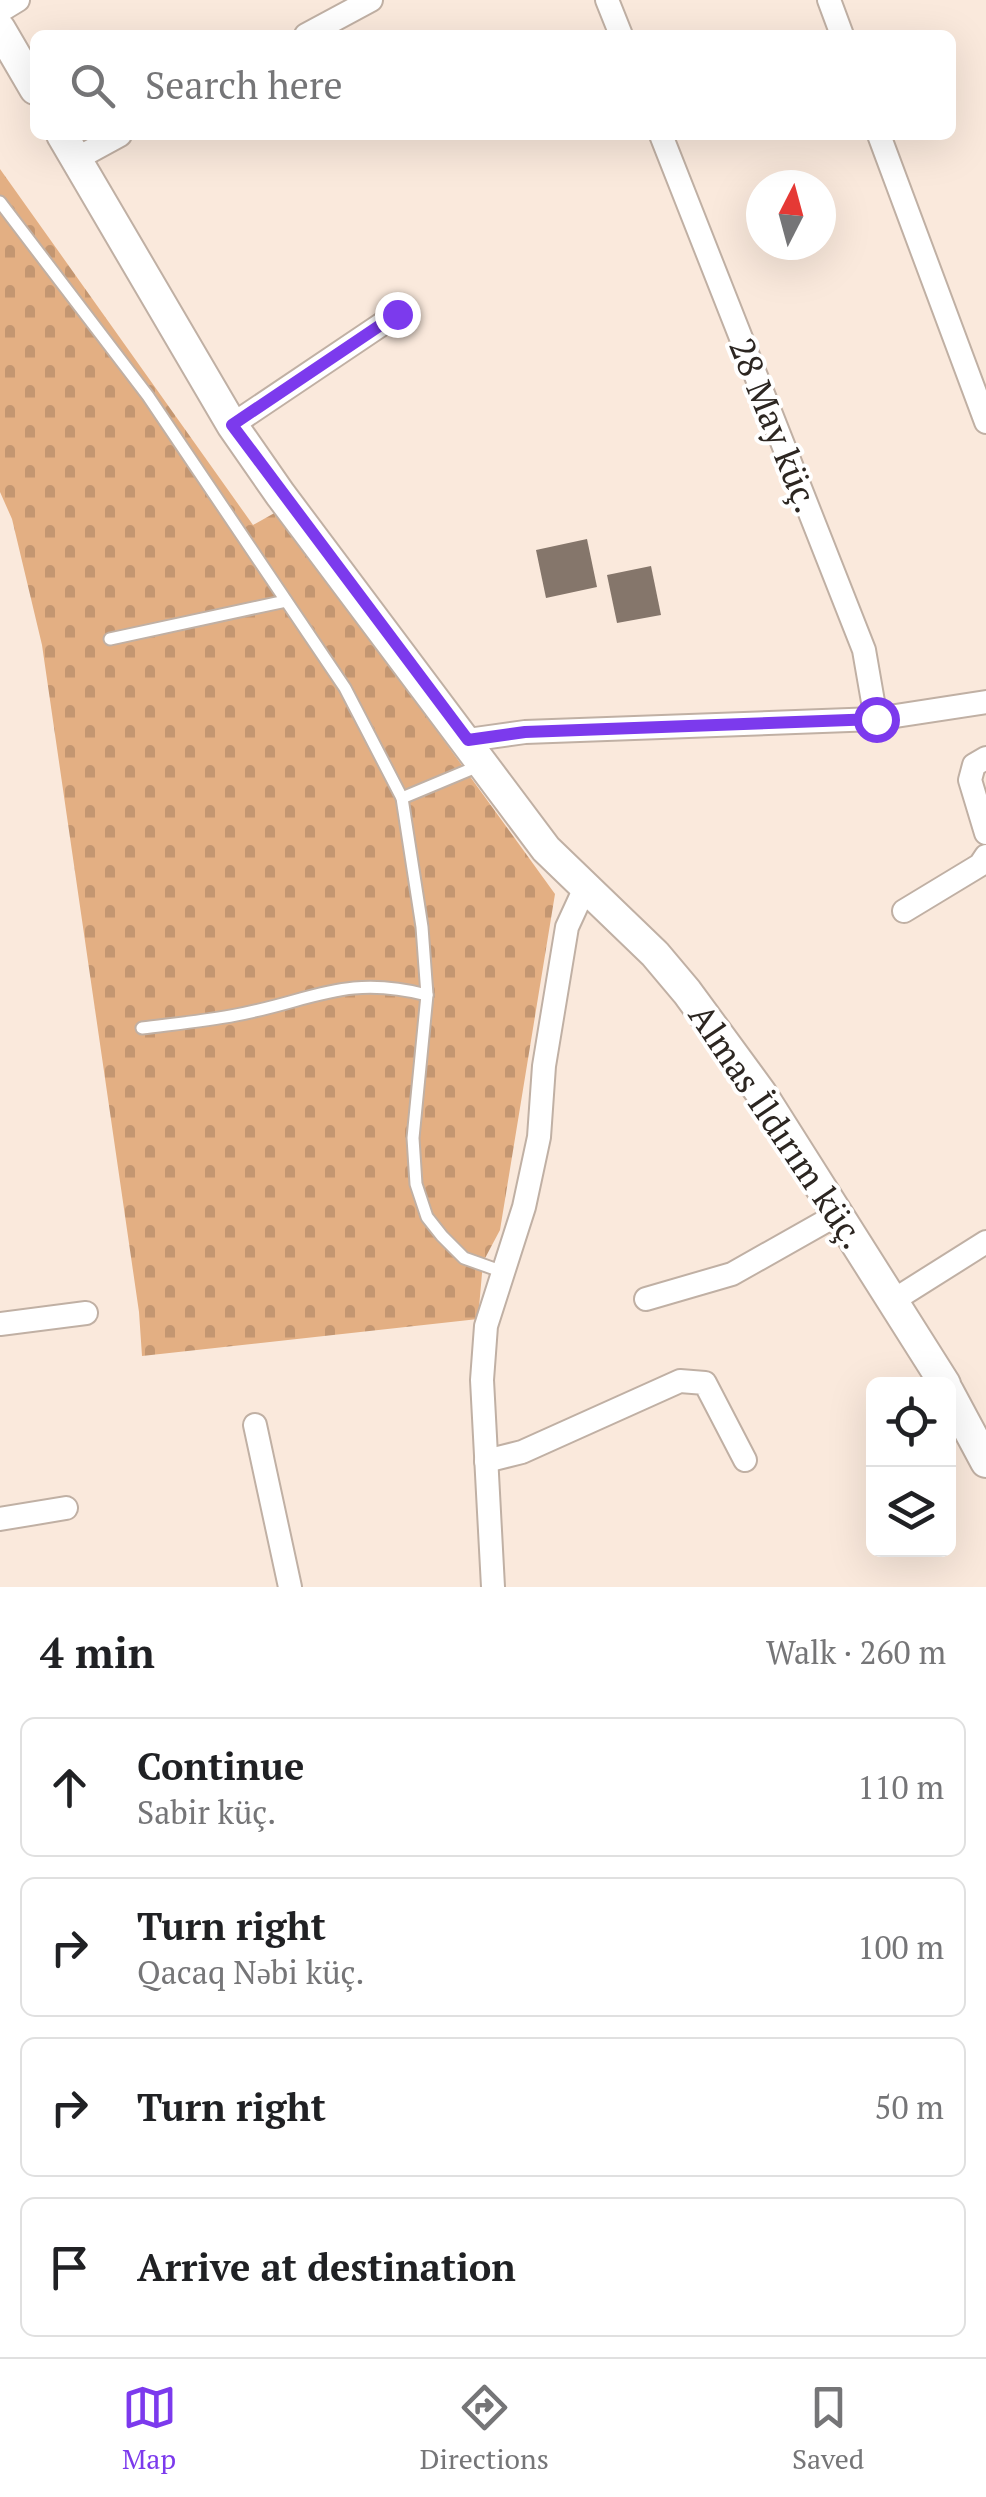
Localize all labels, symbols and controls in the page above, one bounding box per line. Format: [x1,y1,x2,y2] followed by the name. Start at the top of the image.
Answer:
[30,30,956,140] search box
[65,58,120,113] icon: search
[145,60,343,110] text: Search here
[746,170,836,260] north arrow
[375,292,421,338] route end
[719,331,831,519] street label: 28 May küç.
[854,697,900,743] route start
[679,995,877,1257] street label: Almas İldırım küç.
[866,1377,956,1557] map controls
[866,1377,956,1467] button: locate
[866,1467,956,1557] button: layers
[40,1624,155,1680] text: 4 min
[766,1631,946,1673] text: Walk · 260 m
[137,1741,304,1791] text: Continue
[42,1760,97,1815] icon: ahead
[857,1766,944,1808] text: 110 m
[137,1791,276,1833] text: Sabir küç.
[137,1901,326,1951] text: Turn right
[42,1920,97,1975] icon: right
[857,1926,944,1968] text: 100 m
[137,1951,364,1993] text: Qacaq Nəbi küç.
[42,2080,97,2135] icon: right
[137,2082,326,2132] text: Turn right
[874,2086,944,2128] text: 50 m
[42,2240,97,2295] icon: arrive
[137,2242,516,2292] text: Arrive at destination
[122,2380,177,2477] tab: Map
[420,2380,549,2477] tab: Directions
[792,2380,864,2477] tab: Saved

